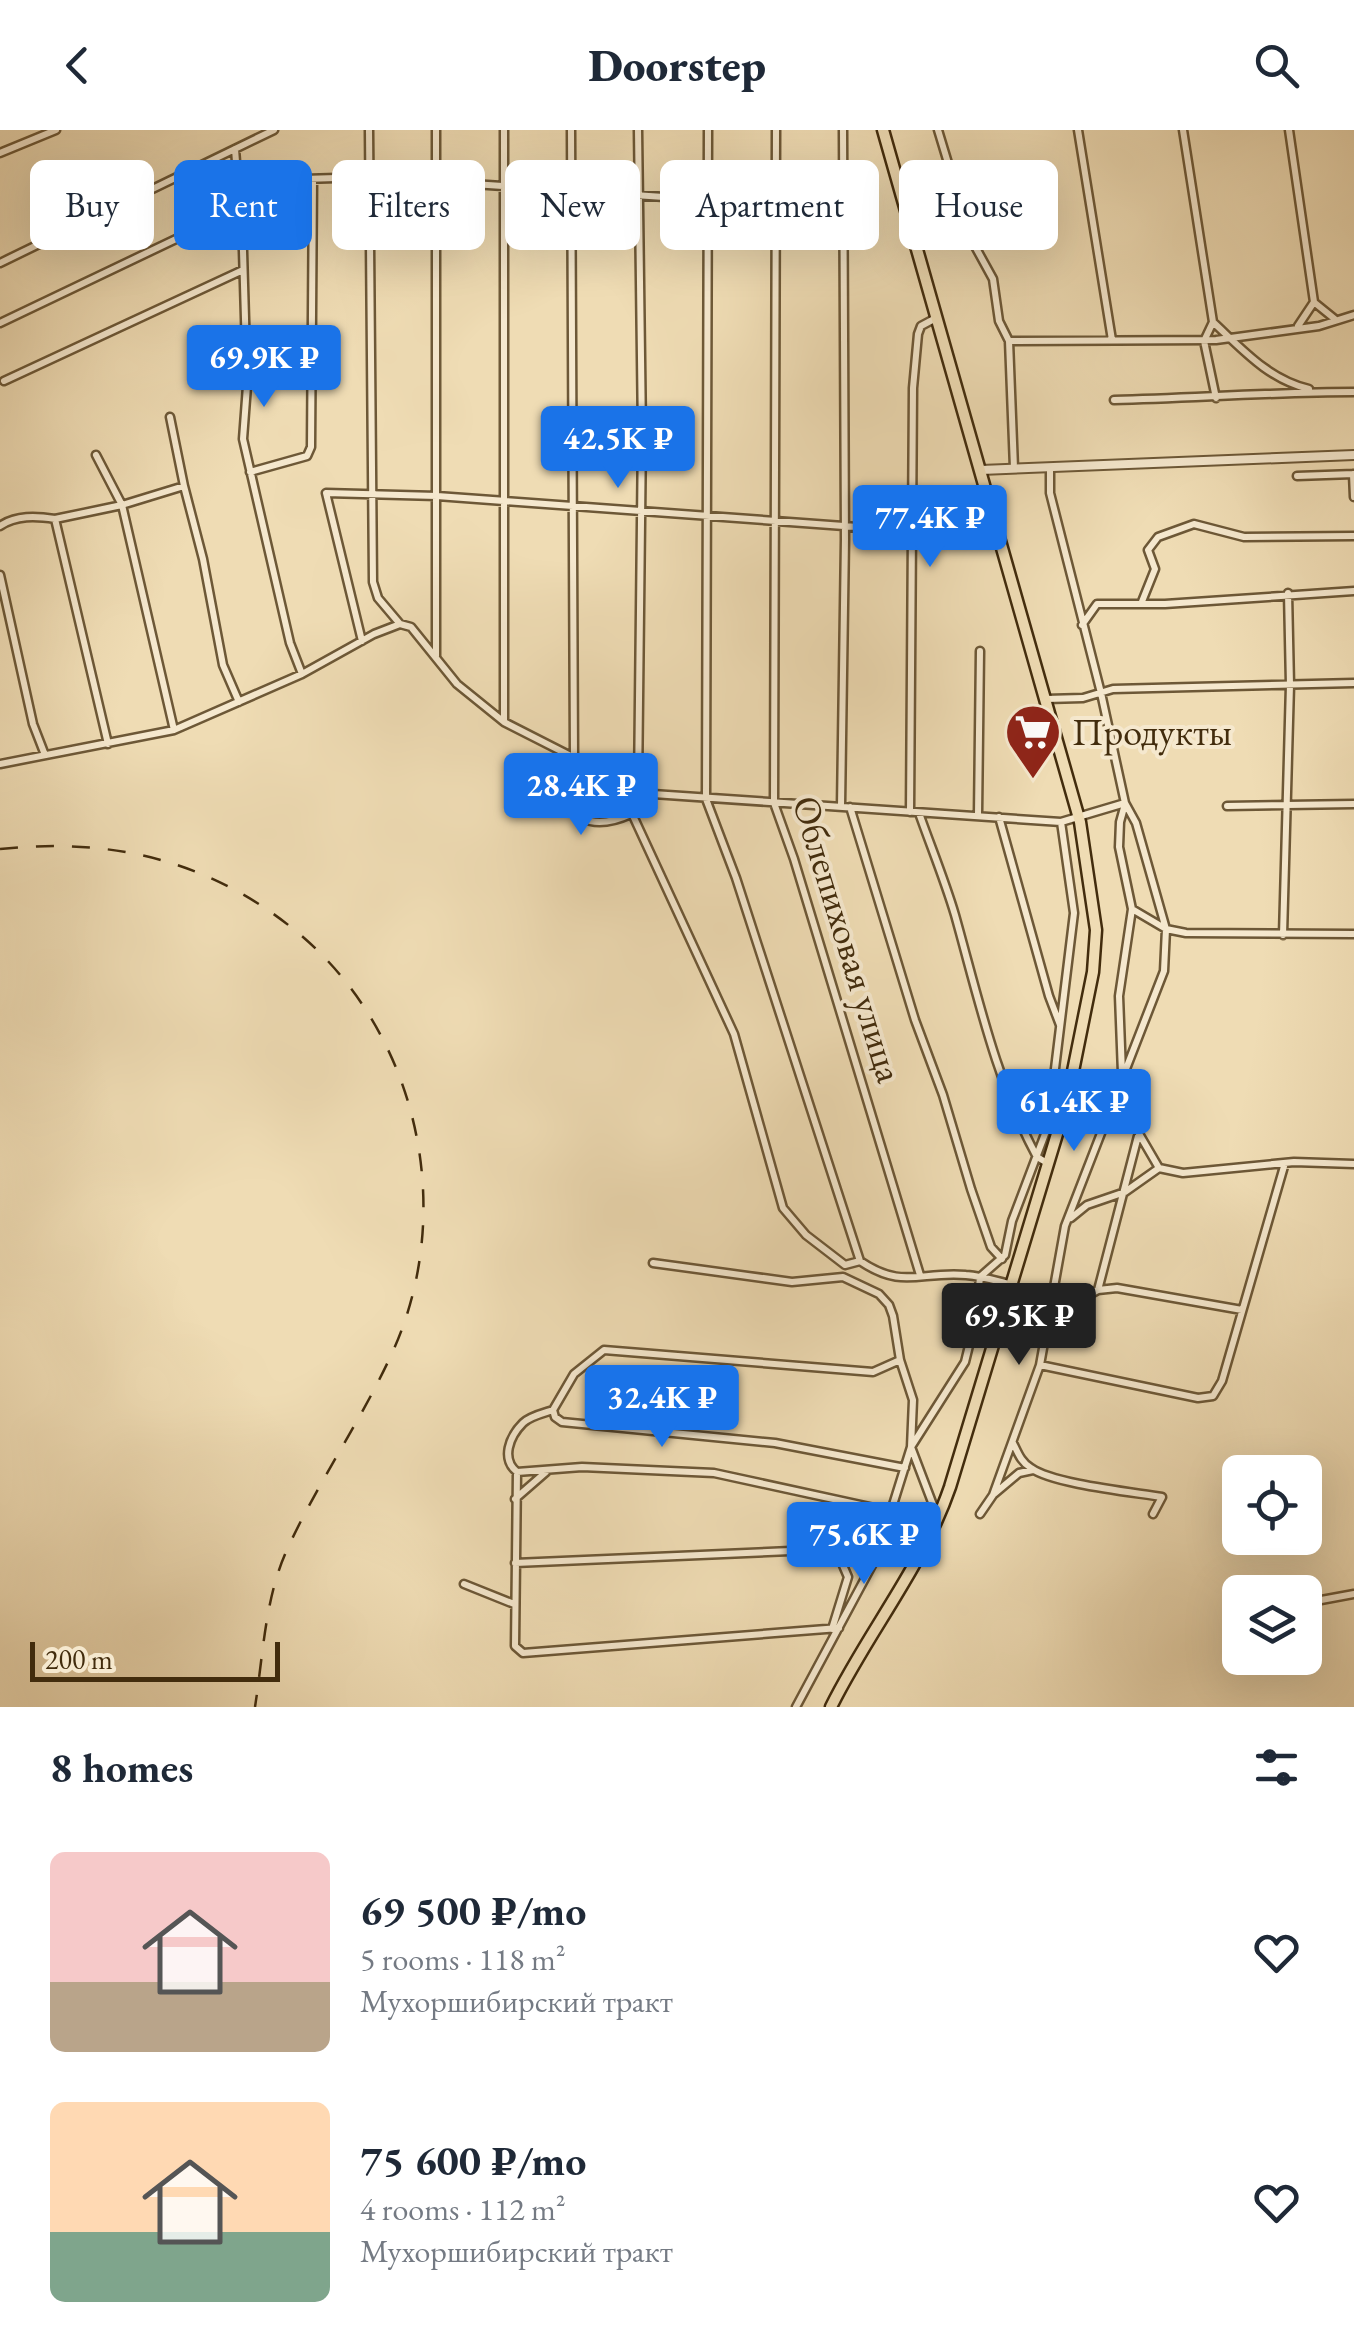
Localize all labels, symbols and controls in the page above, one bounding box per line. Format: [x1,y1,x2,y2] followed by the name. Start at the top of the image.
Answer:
[588,36,766,94] text: Doorstep
[50,38,105,93] icon: back
[1249,38,1304,93] icon: search
[30,160,154,250] chip: Buy
[174,160,312,250] chip: Rent
[332,160,485,250] chip: Filters
[505,160,640,250] chip: New
[660,160,879,250] chip: Apartment
[899,160,1058,250] chip: House
[172,325,356,410] pin: 69.9K ₽
[209,336,319,378] text: 69.9K ₽
[526,406,710,491] pin: 42.5K ₽
[563,417,673,459] text: 42.5K ₽
[838,485,1022,570] pin: 77.4K ₽
[875,496,985,538] text: 77.4K ₽
[1003,702,1063,781] supermarket icon: Продукты
[1072,707,1232,756] place label: Продукты
[489,753,673,838] pin: 28.4K ₽
[526,764,636,806] text: 28.4K ₽
[782,790,916,1089] street label: Облепиховая улица
[982,1069,1166,1154] pin: 61.4K ₽
[1019,1080,1129,1122] text: 61.4K ₽
[927,1283,1111,1368] pin: 69.5K ₽
[964,1294,1074,1336] text: 69.5K ₽
[570,1365,754,1450] pin: 32.4K ₽
[607,1376,717,1418] text: 32.4K ₽
[1222,1455,1322,1675] map controls
[1222,1455,1322,1555] button: locate
[772,1502,956,1587] pin: 75.6K ₽
[809,1513,919,1555] text: 75.6K ₽
[1222,1575,1322,1675] button: layers
[30,1637,280,1682] scale bar
[45,1641,113,1677] text: 200 m
[50,1740,193,1795] text: 8 homes
[1249,1740,1304,1795] icon: filters
[360,1883,586,1938] text: 69 500 ₽/mo
[130,1892,250,2012] icon: home
[1249,1925,1304,1980] icon: heart
[360,1938,566,1980] text: 5 rooms · 118 m²
[360,1980,673,2022] text: Мухоршибирский тракт
[360,2133,586,2188] text: 75 600 ₽/mo
[130,2142,250,2262] icon: home
[1249,2175,1304,2230] icon: heart
[360,2188,566,2230] text: 4 rooms · 112 m²
[360,2230,673,2272] text: Мухоршибирский тракт

